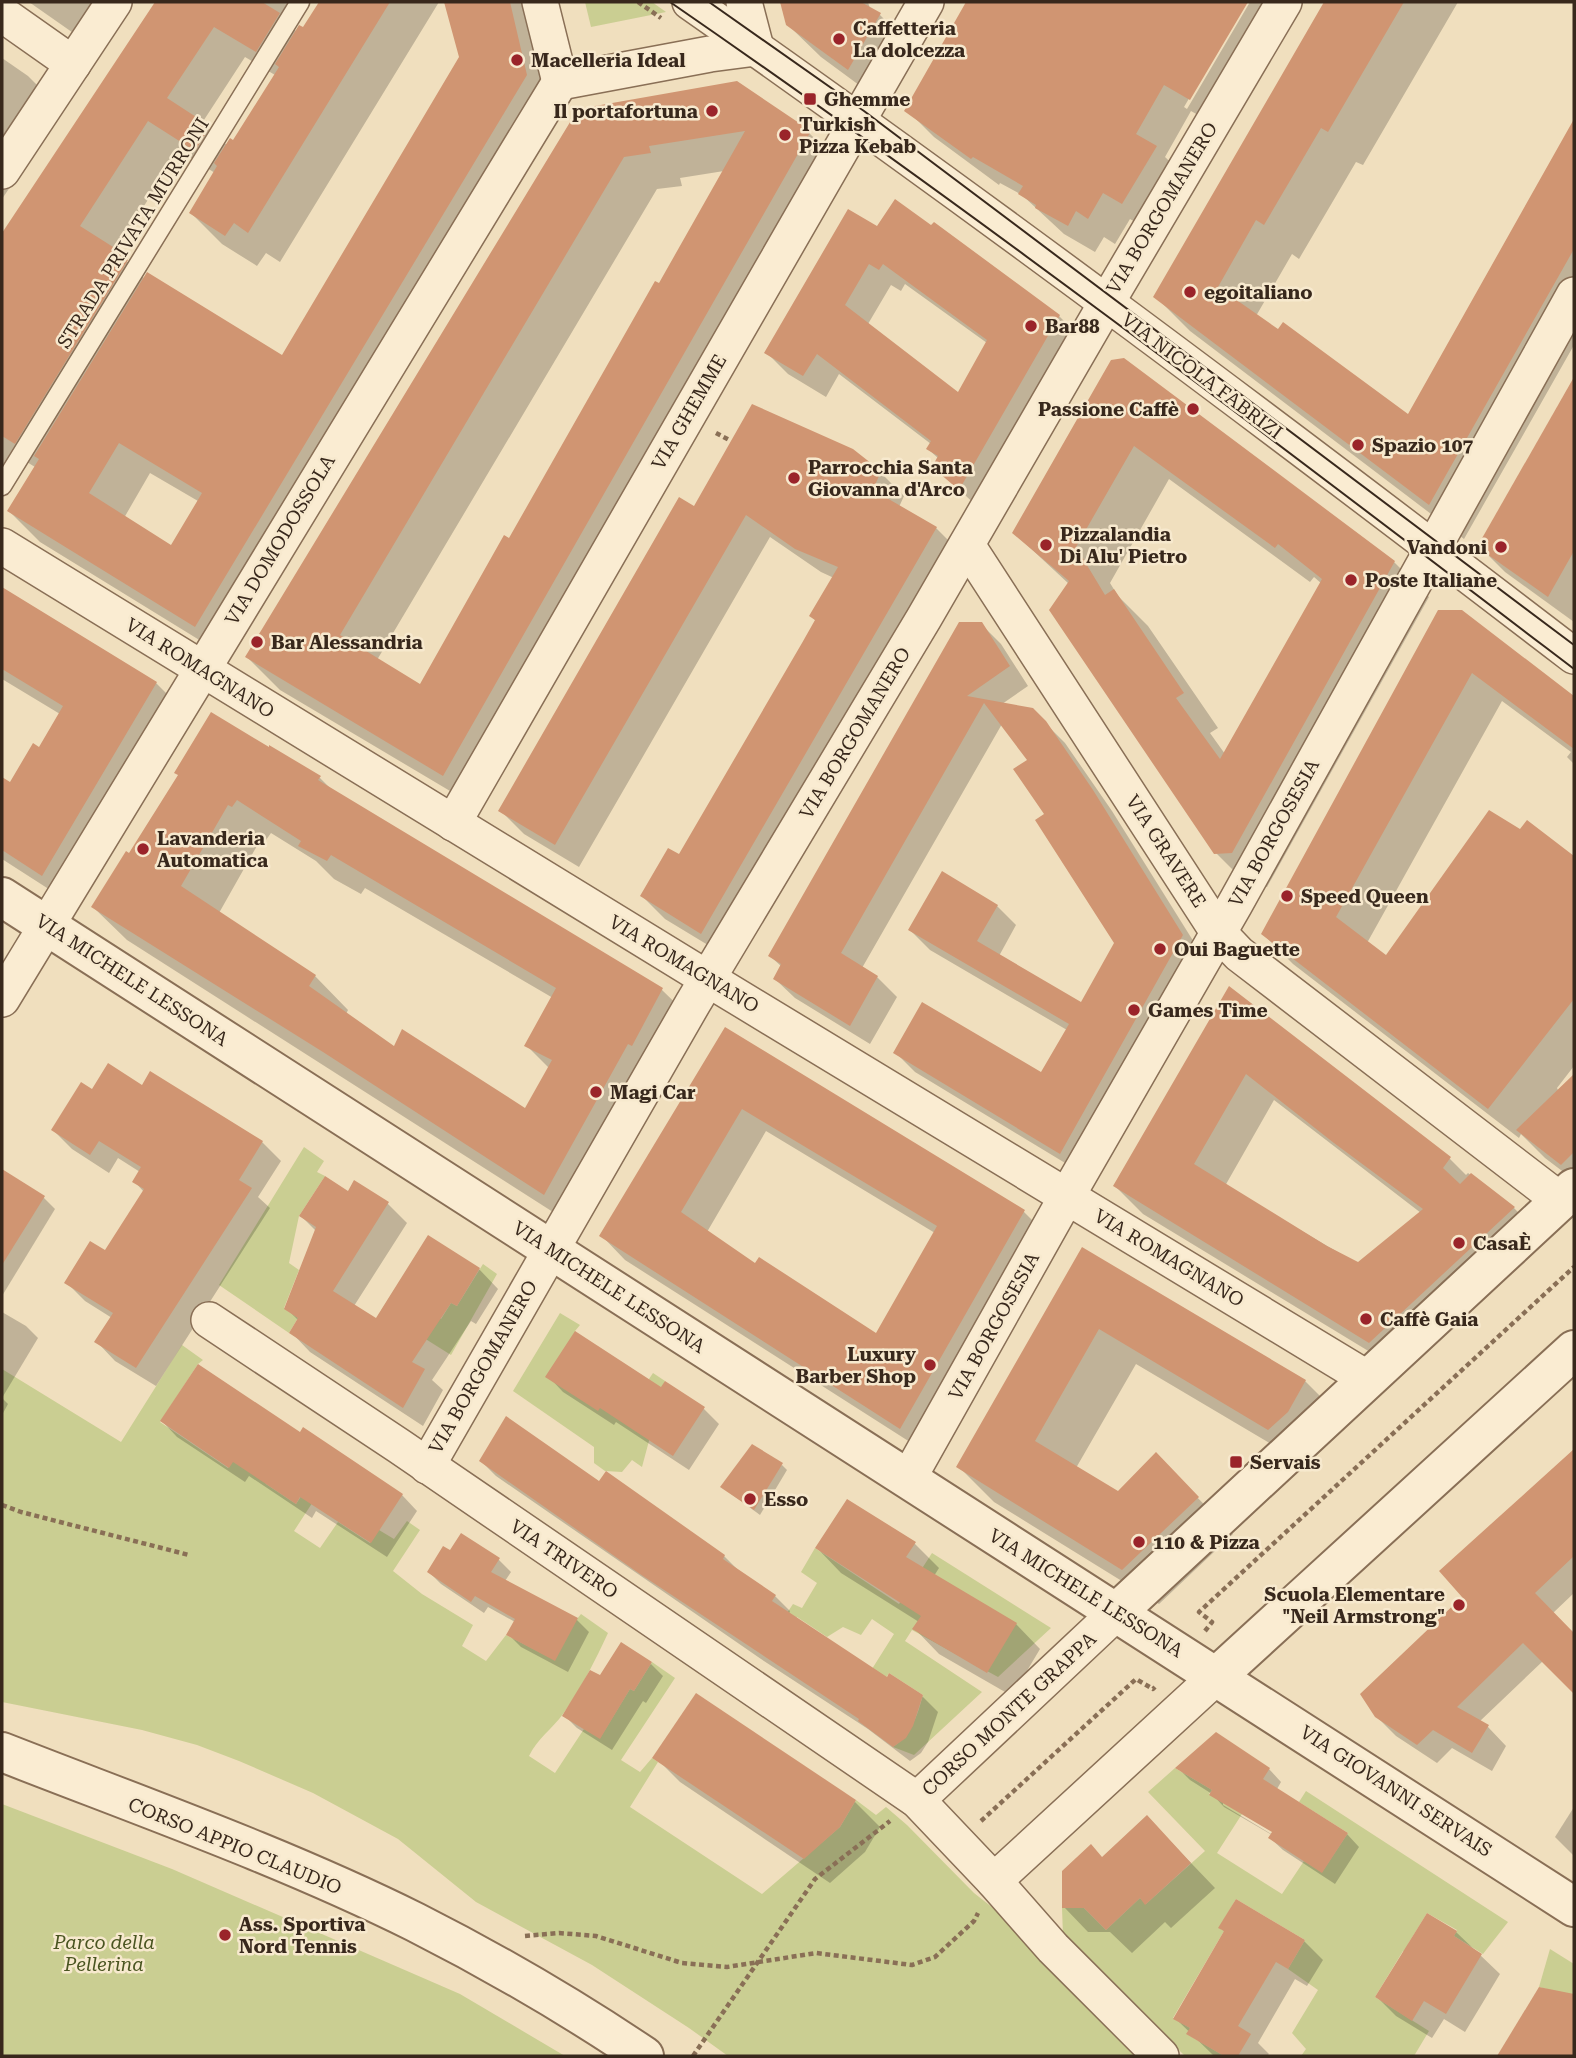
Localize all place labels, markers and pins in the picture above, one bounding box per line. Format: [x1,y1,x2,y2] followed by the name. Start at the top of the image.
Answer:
[853,17,965,62] place label: Caffetteria La dolcezza
[831,31,847,47] marker: Caffetteria La dolcezza
[531,49,685,72] place label: Macelleria Ideal
[509,52,525,68] marker: Macelleria Ideal
[824,88,910,111] place label: Ghemme
[802,91,818,107] marker: Ghemme
[553,100,698,123] place label: Il portafortuna
[704,103,720,119] marker: Il portafortuna
[799,113,917,158] place label: Turkish Pizza Kebab
[777,127,793,143] marker: Turkish Pizza Kebab
[1204,281,1313,304] place label: egoitaliano
[1182,284,1198,300] marker: egoitaliano
[1045,315,1100,338] place label: Bar88
[1023,318,1039,334] marker: Bar88
[1038,398,1179,421] place label: Passione Caffè
[1185,401,1201,417] marker: Passione Caffè
[1372,434,1473,457] place label: Spazio 107
[1350,437,1366,453] marker: Spazio 107
[808,456,973,501] place label: Parrocchia Santa Giovanna d'Arco
[786,470,802,486] marker: Parrocchia Santa Giovanna d'Arco
[1060,523,1187,568] place label: Pizzalandia Di Alu' Pietro
[1407,536,1487,559] place label: Vandoni
[1038,537,1054,553] marker: Pizzalandia Di Alu' Pietro
[1493,539,1509,555] marker: Vandoni
[1365,569,1497,592] place label: Poste Italiane
[1343,572,1359,588] marker: Poste Italiane
[271,631,423,654] place label: Bar Alessandria
[249,634,265,650] marker: Bar Alessandria
[157,827,268,872] place label: Lavanderia Automatica
[135,841,151,857] marker: Lavanderia Automatica
[1301,885,1429,908] place label: Speed Queen
[1279,888,1295,904] marker: Speed Queen
[1174,938,1300,961] place label: Oui Baguette
[1152,941,1168,957] marker: Oui Baguette
[1148,999,1268,1022] place label: Games Time
[1126,1002,1142,1018] marker: Games Time
[610,1081,696,1104] place label: Magi Car
[588,1084,604,1100] marker: Magi Car
[1473,1232,1531,1255] place label: CasaÈ
[1451,1235,1467,1251] marker: CasaÈ
[1380,1308,1478,1331] place label: Caffè Gaia
[1358,1311,1374,1327] marker: Caffè Gaia
[796,1343,917,1388] place label: Luxury Barber Shop
[922,1357,938,1373] marker: Luxury Barber Shop
[1250,1451,1321,1474] place label: Servais
[1228,1454,1244,1470] marker: Servais
[764,1488,808,1511] place label: Esso
[742,1491,758,1507] marker: Esso
[1153,1531,1260,1554] place label: 110 & Pizza
[1131,1534,1147,1550] marker: 110 & Pizza
[1264,1583,1445,1628] place label: Scuola Elementare "Neil Armstrong"
[1451,1597,1467,1613] marker: Scuola Elementare "Neil Armstrong"
[239,1913,365,1958] place label: Ass. Sportiva Nord Tennis
[217,1927,233,1943] marker: Ass. Sportiva Nord Tennis

